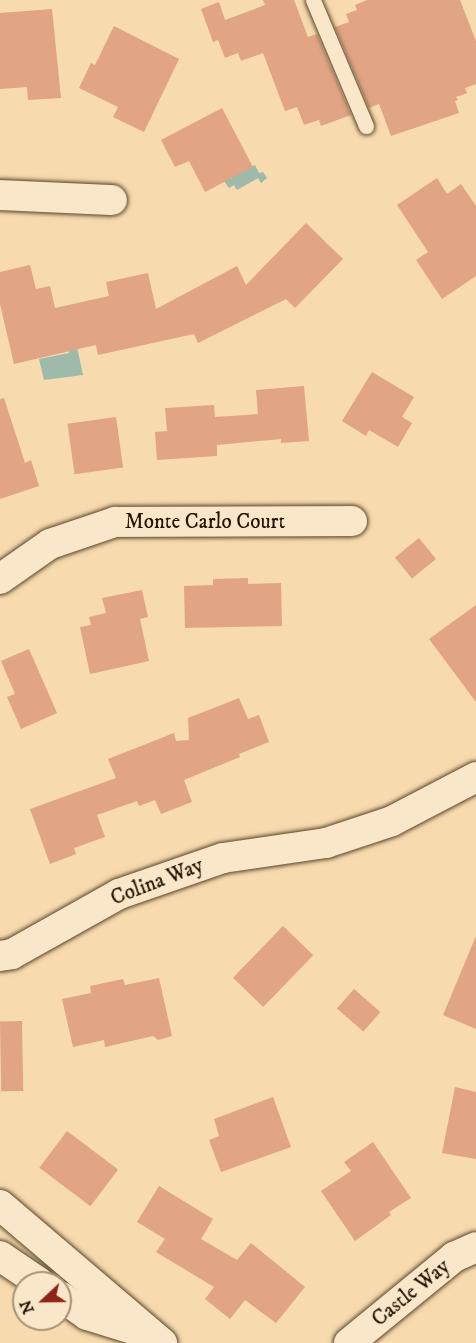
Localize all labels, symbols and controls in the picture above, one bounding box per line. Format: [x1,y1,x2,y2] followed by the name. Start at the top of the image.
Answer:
[125,509,285,535] street label: Monte Carlo Court
[107,853,207,911] street label: Colina Way
[367,1254,455,1332] street label: Castle Way
[12,1271,72,1331] north arrow
[15,1297,39,1317] text: N

